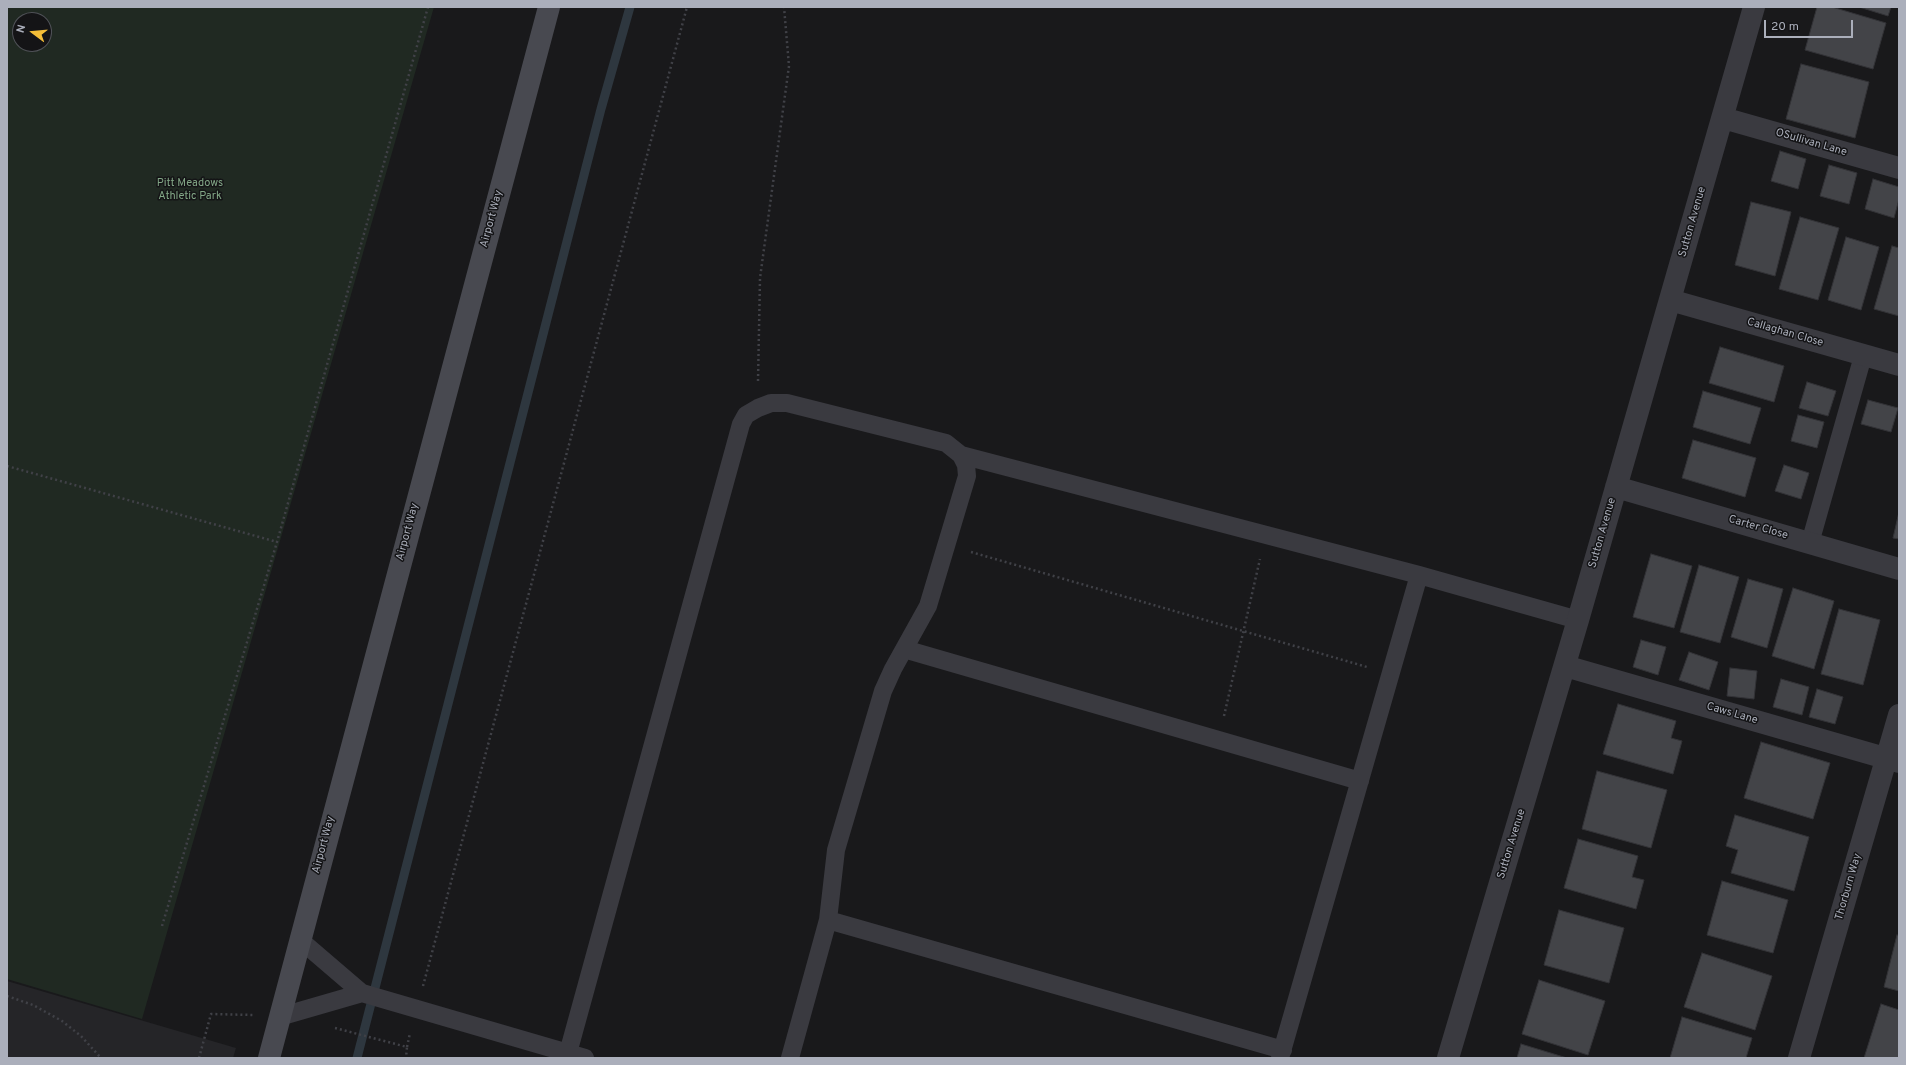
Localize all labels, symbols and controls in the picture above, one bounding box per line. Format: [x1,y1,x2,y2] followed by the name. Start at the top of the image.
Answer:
[12,12,52,52] north arrow
[1766,12,1855,38] scale bar
[1771,19,1799,35] text: 20 m
[14,23,29,35] text: N
[1774,126,1848,160] street label: OSullivan Lane
[157,177,223,203] park label: Pitt Meadows Athletic Park
[1677,185,1709,259] street label: Sutton Avenue
[478,189,506,249] street label: Airport Way
[1745,316,1825,350] street label: Callaghan Close
[1587,496,1619,570] street label: Sutton Avenue
[394,502,422,562] street label: Airport Way
[1727,513,1789,543] street label: Carter Close
[1705,700,1759,728] street label: Caws Lane
[1495,807,1529,881] street label: Sutton Avenue
[310,815,338,875] street label: Airport Way
[1833,852,1865,922] street label: Thorburn Way

